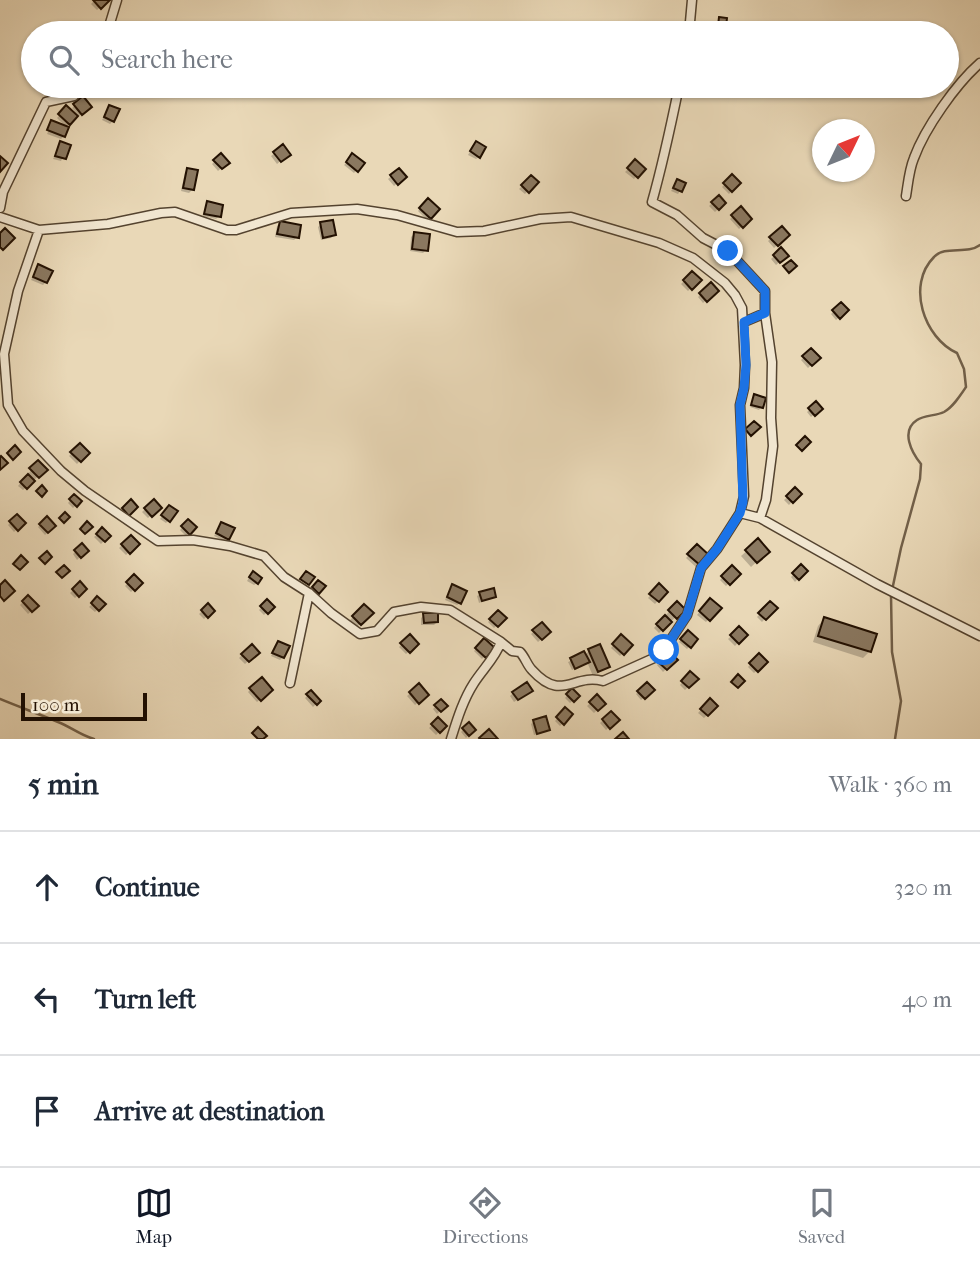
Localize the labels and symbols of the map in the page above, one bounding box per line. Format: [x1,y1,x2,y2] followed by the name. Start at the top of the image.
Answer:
[812,119,875,182] north arrow
[712,235,743,266] route end
[648,634,679,665] route start
[21,690,147,722] scale bar

